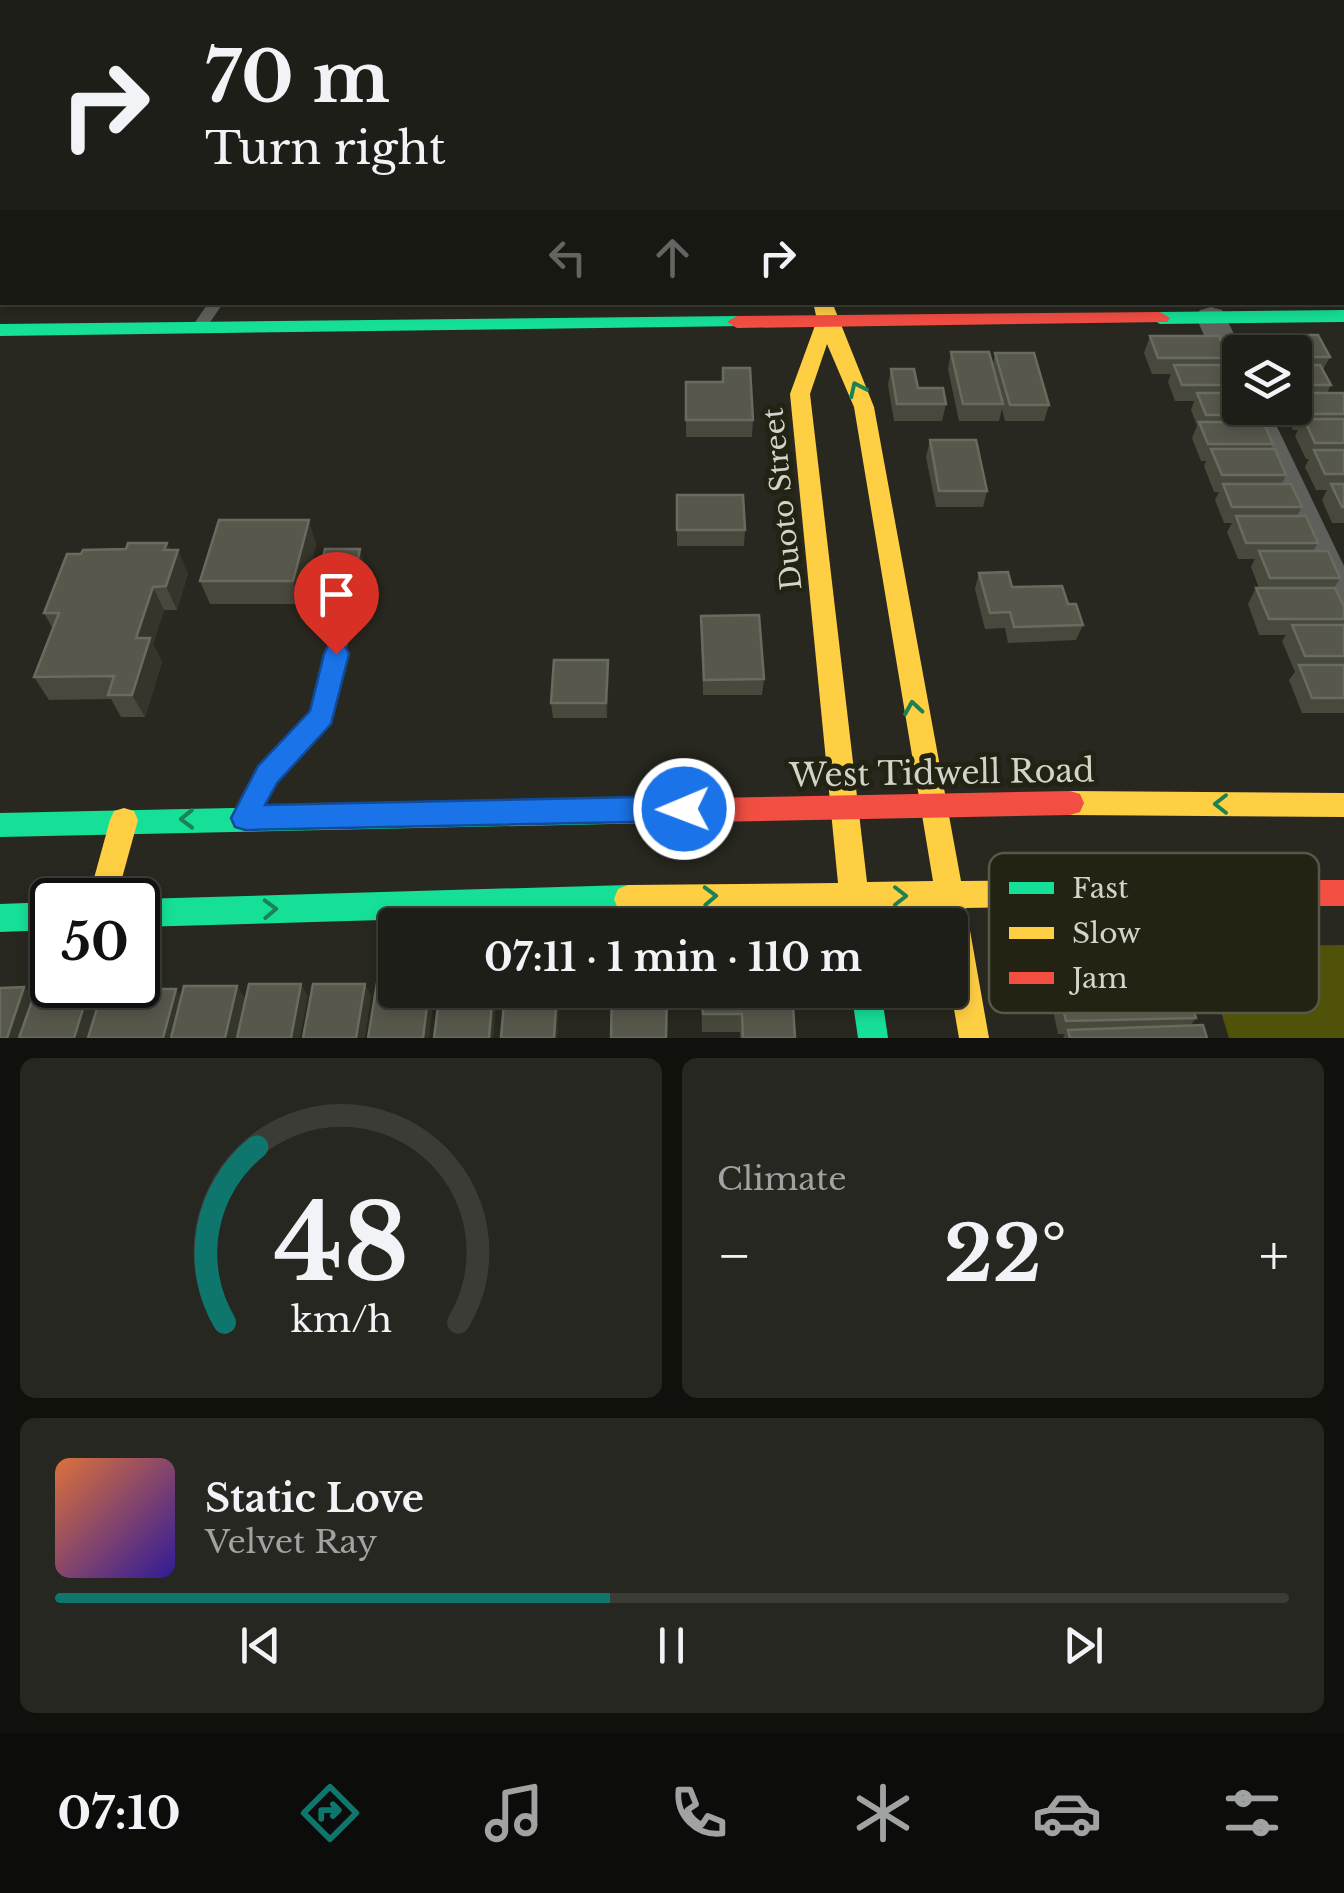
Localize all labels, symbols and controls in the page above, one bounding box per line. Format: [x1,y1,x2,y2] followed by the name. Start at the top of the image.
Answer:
[205,34,390,121] text: 70 m
[40,40,170,170] icon: right
[205,120,446,176] text: Turn right
[540,230,595,285] icon: left
[645,230,700,285] icon: ahead
[750,230,805,285] icon: right
[1222,335,1312,425] map controls
[1222,335,1312,425] button: layers
[849,381,869,399] one-way arrow
[755,406,809,592] street label: Duoto Street
[294,552,379,655] pin
[309,567,364,622] icon: arrive
[903,700,924,716] one-way arrow
[788,750,1095,796] street label: West Tidwell Road
[632,757,736,861] position arrow
[1212,794,1228,815] one-way arrow
[179,808,194,830] one-way arrow
[989,853,1319,1013] legend
[1072,871,1129,906] text: Fast
[30,878,160,1008] speed limit sign: 50
[892,885,908,907] one-way arrow
[703,886,719,907] one-way arrow
[262,898,278,919] one-way arrow
[1072,916,1141,951] text: Slow
[484,934,862,981] text: 07:11 · 1 min · 110 m
[1068,961,1128,996] text: Jam
[717,1159,846,1199] text: Climate
[273,1179,409,1308] text: 48
[944,1208,1067,1301] text: 22°
[717,1222,752,1290] text: −
[1259,1222,1289,1290] text: +
[290,1297,392,1342] text: km/h
[205,1475,424,1522] text: Static Love
[205,1522,377,1562] text: Velvet Ray
[233,1618,288,1673] icon: previous
[644,1618,699,1673] icon: pause
[1056,1618,1111,1673] icon: next
[295,1778,365,1848] icon: directions
[479,1778,549,1848] icon: music
[664,1778,734,1848] icon: phone
[848,1778,918,1848] icon: climate
[1032,1778,1102,1848] icon: car
[1217,1778,1287,1848] icon: filters
[57,1785,181,1841] text: 07:10

